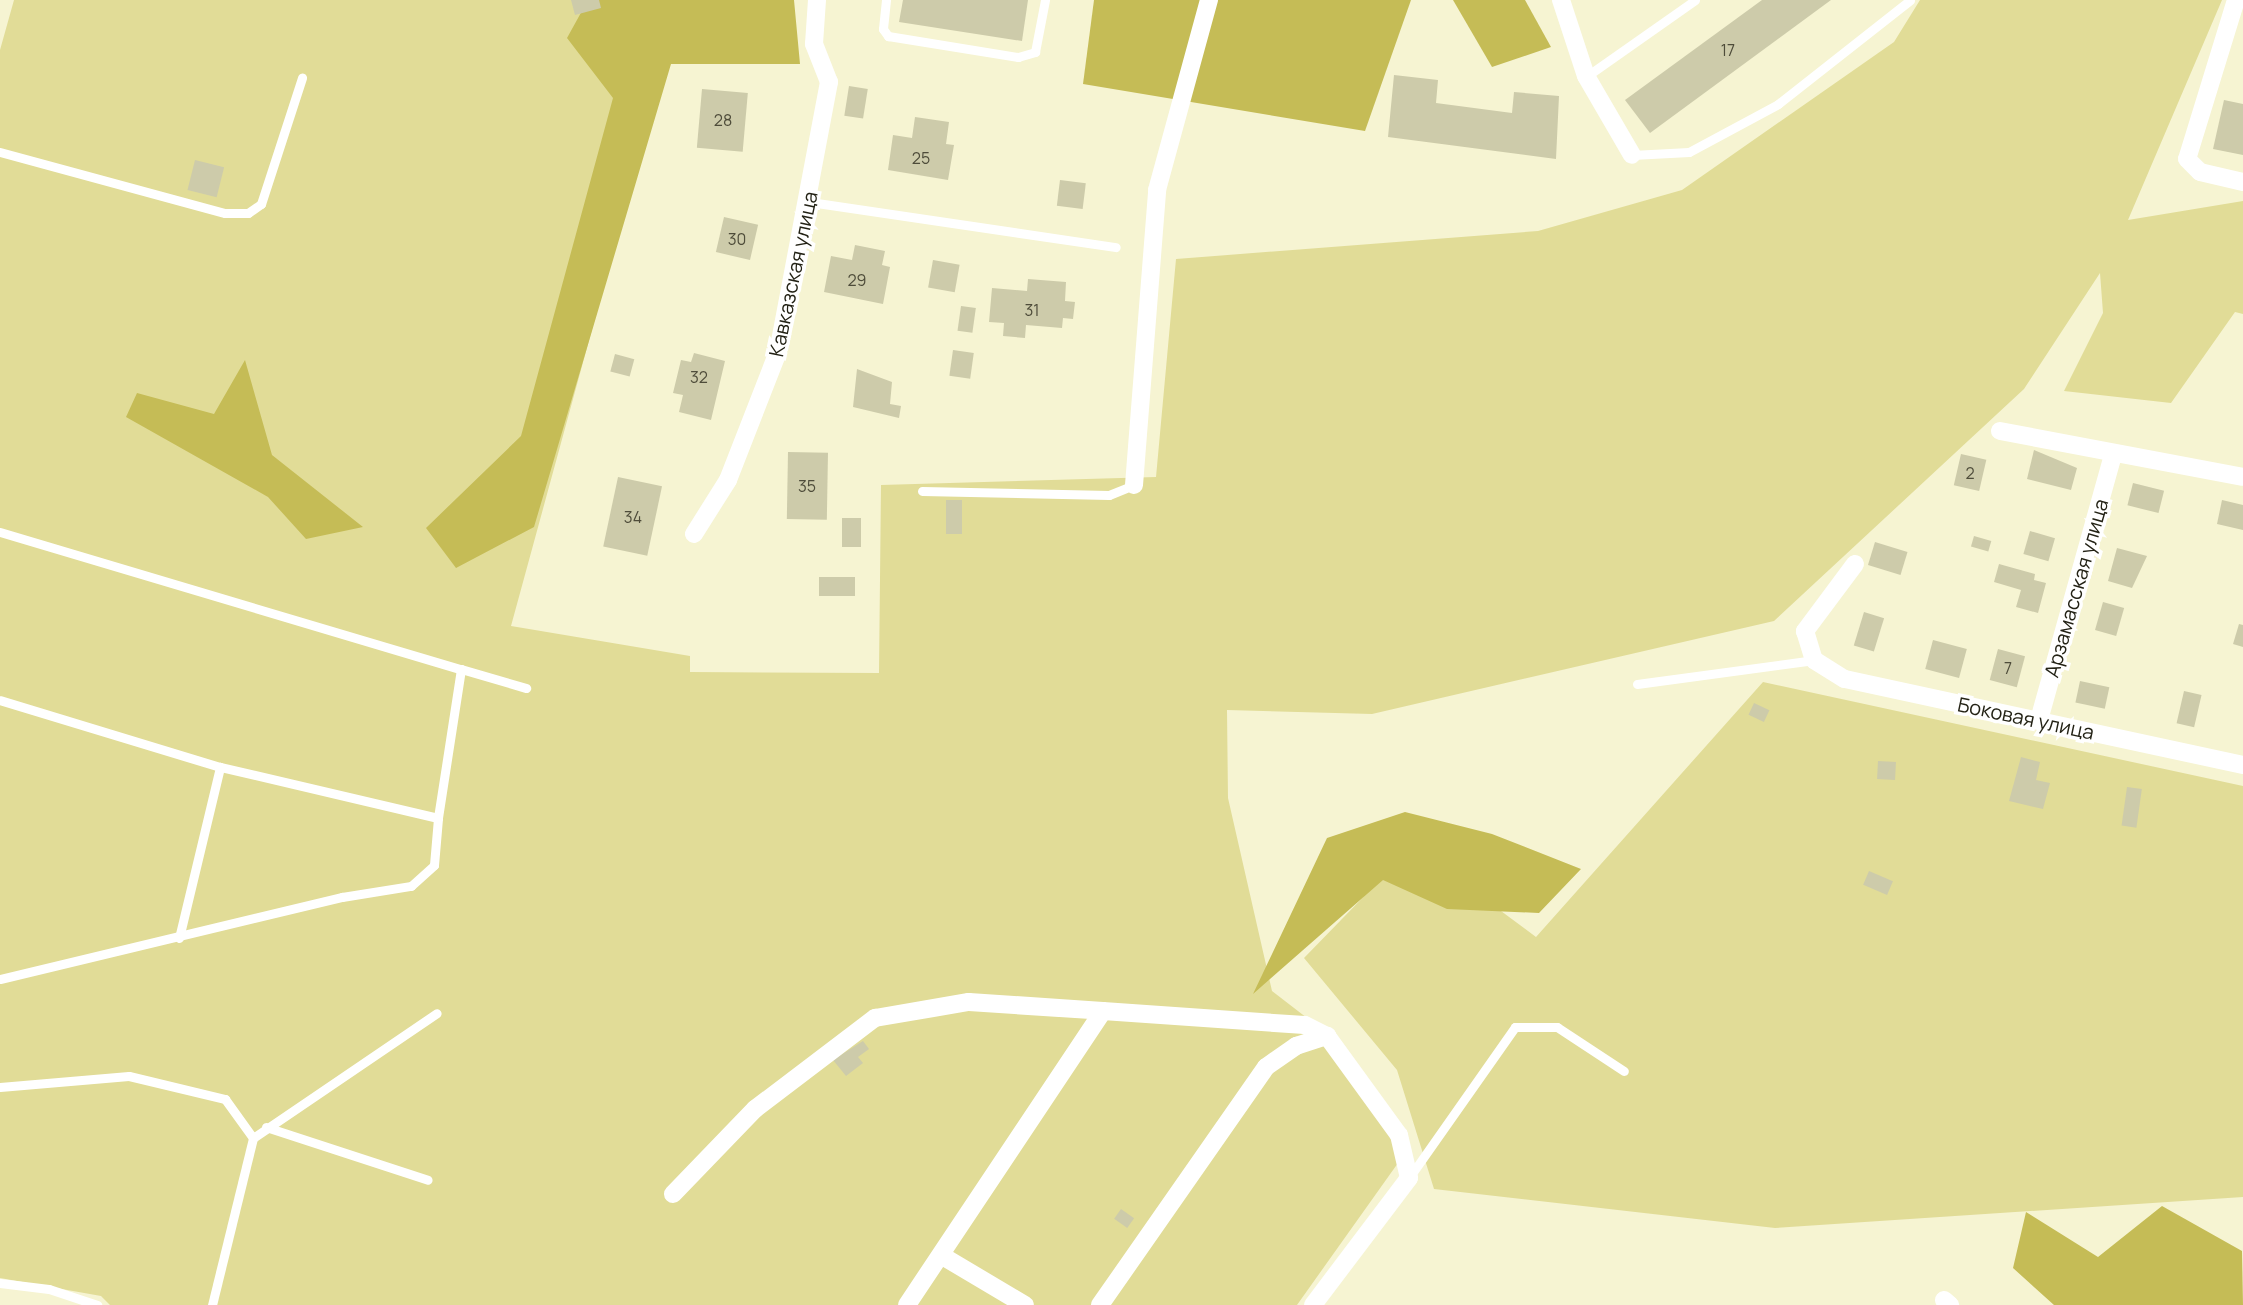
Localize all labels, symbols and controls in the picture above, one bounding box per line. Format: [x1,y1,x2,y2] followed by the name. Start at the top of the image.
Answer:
[1721,40,1735,60] house number: 17
[714,110,732,130] house number: 28
[912,148,930,168] house number: 25
[764,189,822,359] street label: Кавказская улица
[728,229,746,249] house number: 30
[847,270,867,290] house number: 29
[1024,300,1040,320] house number: 31
[690,367,708,387] house number: 32
[1965,463,1975,483] house number: 2
[798,476,816,496] house number: 35
[2039,496,2113,680] street label: Арзамасская улица
[624,507,642,527] house number: 34
[2004,658,2012,678] house number: 7
[1956,692,2096,744] street label: Боковая улица

